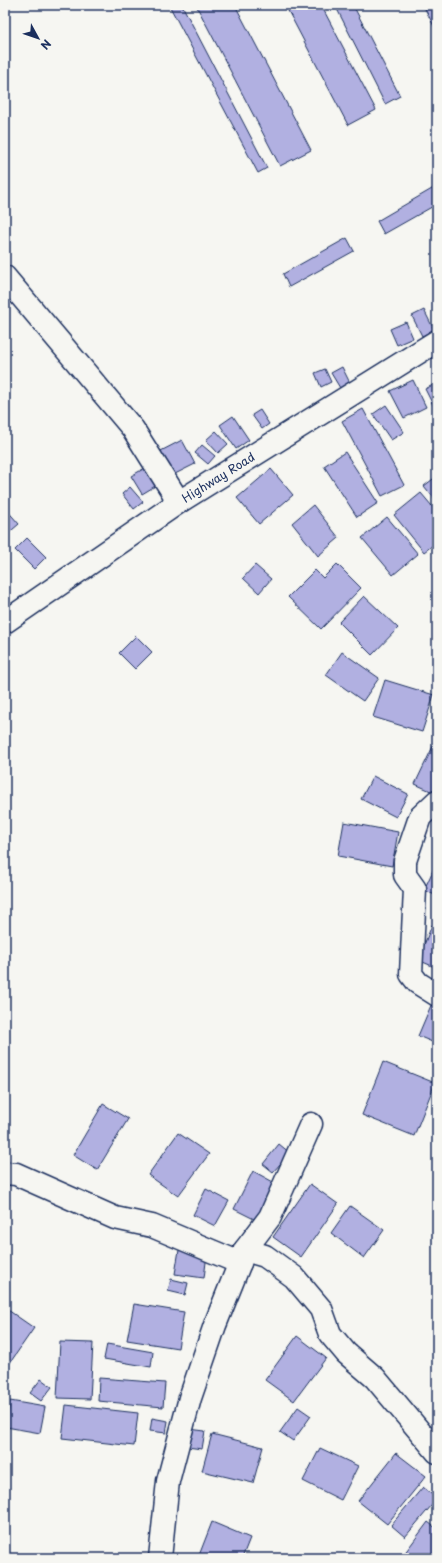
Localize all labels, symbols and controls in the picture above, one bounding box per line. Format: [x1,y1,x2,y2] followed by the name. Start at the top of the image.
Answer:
[18,18,58,58] north arrow
[37,36,55,54] text: N
[178,447,258,507] street label: Highway Road

